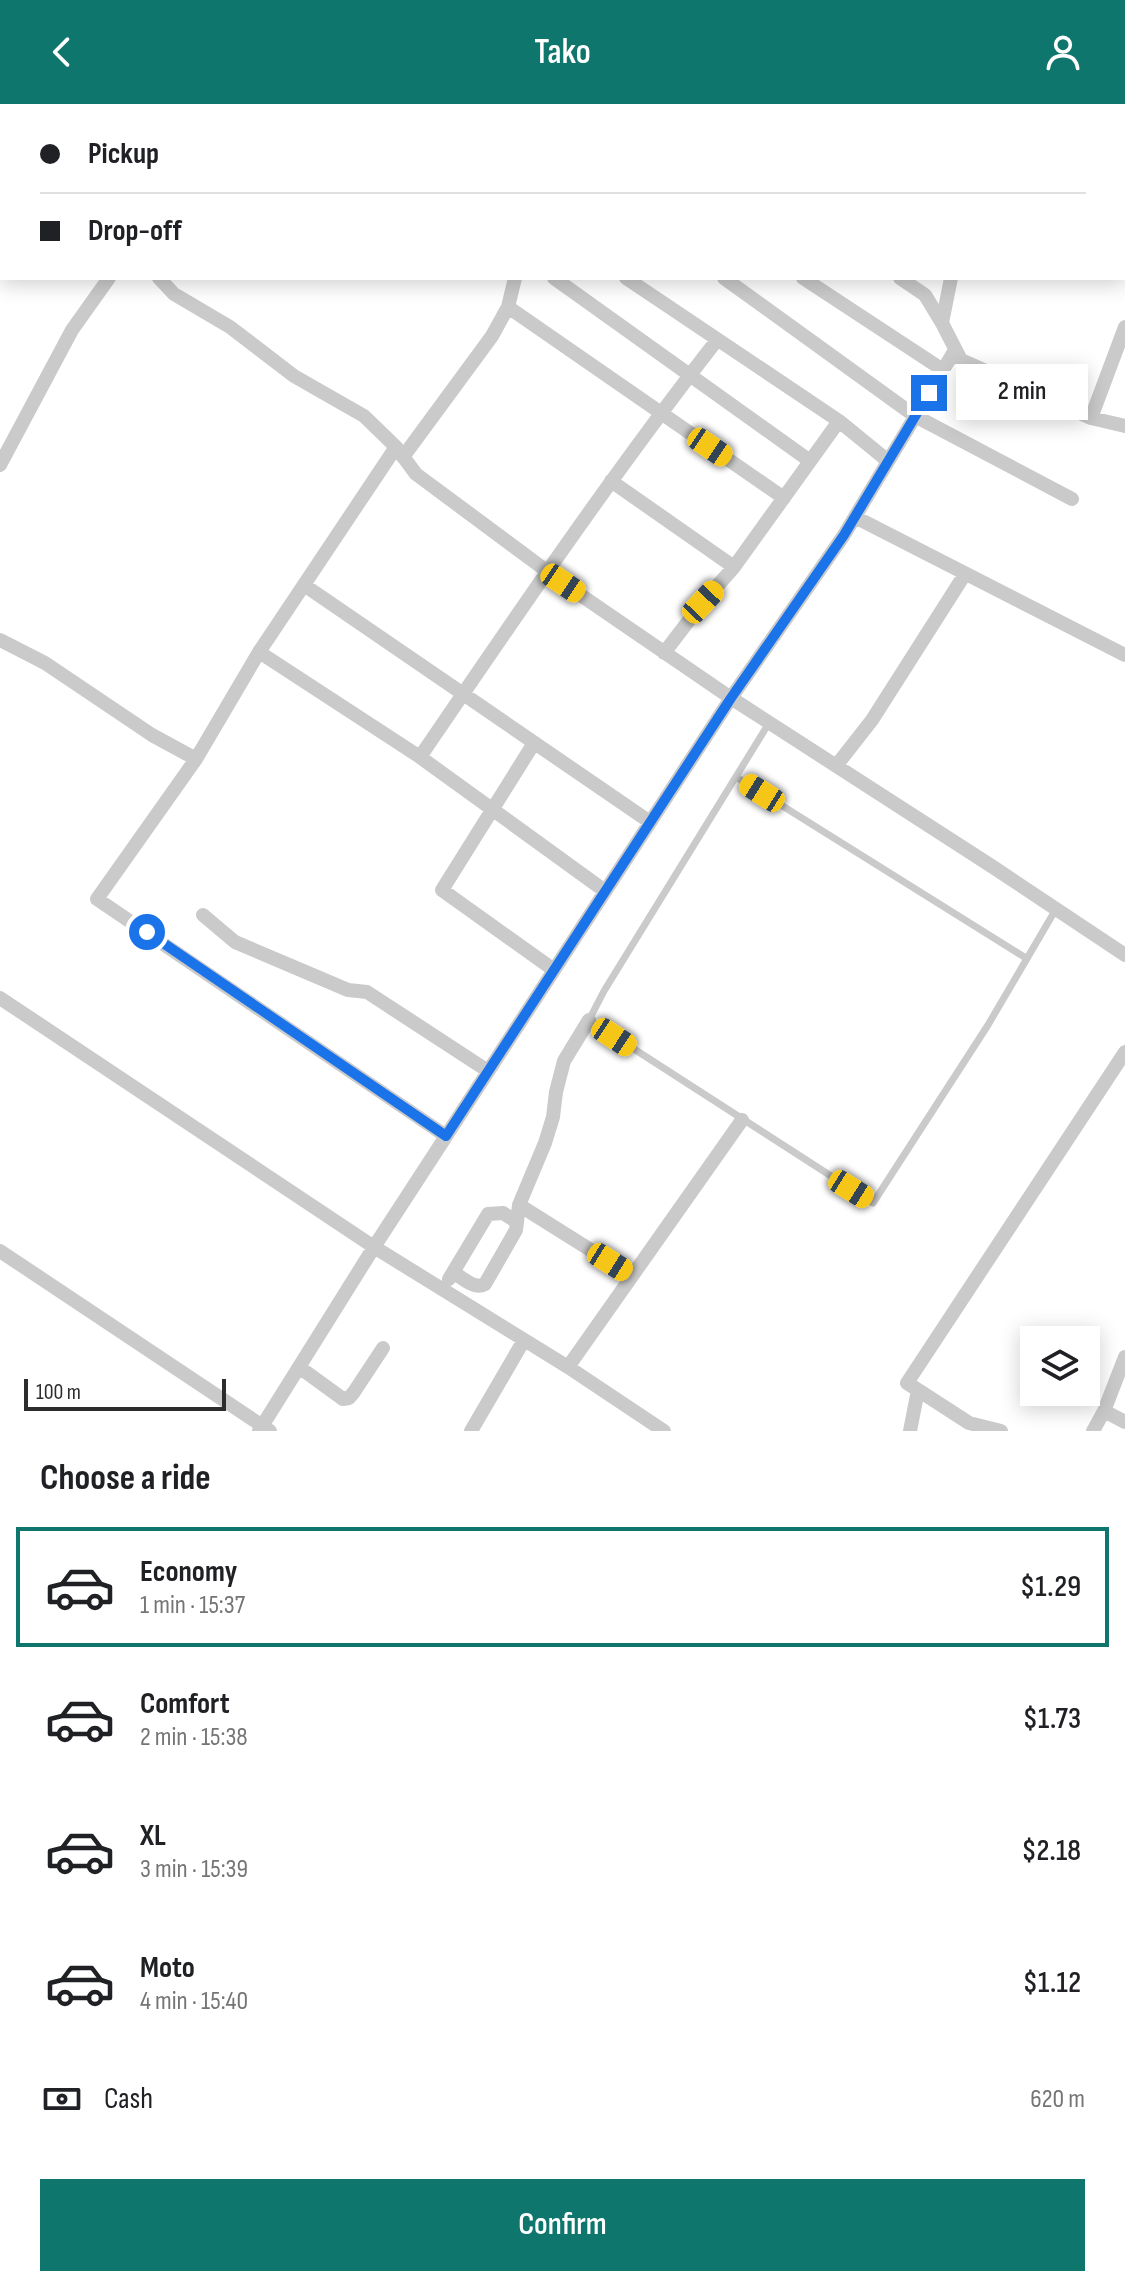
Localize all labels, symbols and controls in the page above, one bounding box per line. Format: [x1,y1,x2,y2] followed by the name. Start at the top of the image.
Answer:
[40,30,84,74] icon: back
[1041,30,1085,74] icon: person
[534,31,591,74] text: Tako
[88,136,159,172] text: Pickup
[88,213,182,249] text: Drop-off
[957,365,1089,421] callout: 2 min
[911,375,947,411] route end
[998,376,1046,407] text: 2 min
[683,424,737,470] car
[536,560,590,606] car
[678,576,728,628] car
[735,770,789,816] car
[129,914,165,950] route start
[587,1014,641,1060] car
[824,1166,878,1212] car
[583,1239,637,1285] car
[1020,1326,1100,1406] map controls
[1020,1326,1100,1406] button: layers
[24,1375,226,1411] scale bar
[36,1379,81,1406] text: 100 m
[40,1457,211,1500] text: Choose a ride
[44,1551,116,1623] icon: car
[140,1554,237,1590] text: Economy
[1020,1569,1081,1605] text: $1.29
[140,1590,245,1621] text: 1 min · 15:37
[44,1683,116,1755] icon: car
[140,1686,230,1722] text: Comfort
[1023,1701,1081,1737] text: $1.73
[140,1722,248,1753] text: 2 min · 15:38
[44,1815,116,1887] icon: car
[140,1818,166,1854] text: XL
[1021,1833,1081,1869] text: $2.18
[140,1854,248,1885] text: 3 min · 15:39
[44,1947,116,2019] icon: car
[140,1950,195,1986] text: Moto
[1023,1965,1081,2001] text: $1.12
[140,1986,248,2017] text: 4 min · 15:40
[40,2077,84,2121] icon: cash
[104,2081,153,2117] text: Cash
[1030,2084,1085,2115] text: 620 m
[40,2179,1085,2271] button: Confirm

